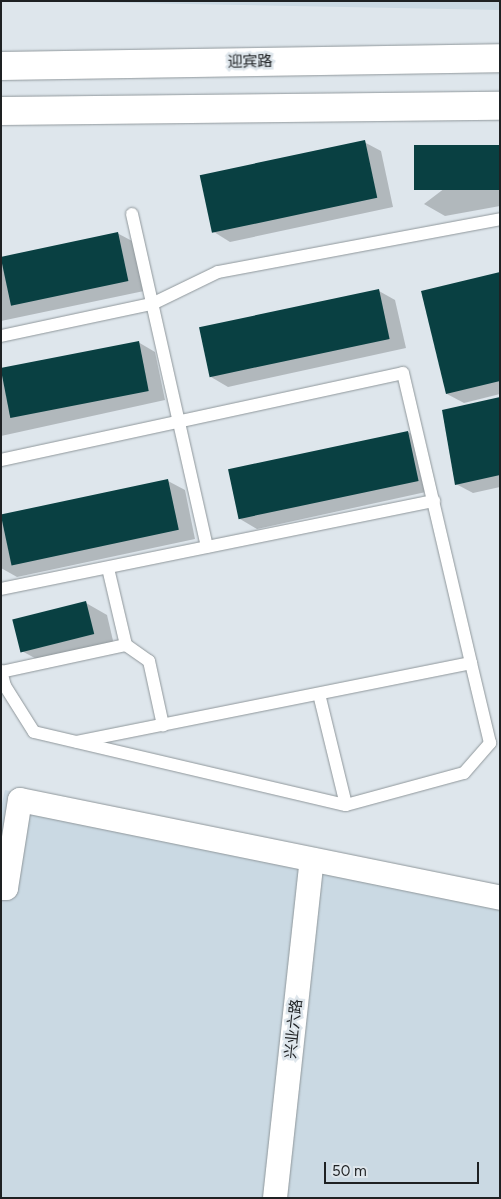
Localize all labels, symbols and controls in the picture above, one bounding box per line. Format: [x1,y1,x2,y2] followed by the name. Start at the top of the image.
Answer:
[227,53,273,71] street label: 迎宾路
[282,998,306,1060] street label: 兴业六路
[326,1152,481,1184] scale bar
[332,1162,367,1180] text: 50 m

